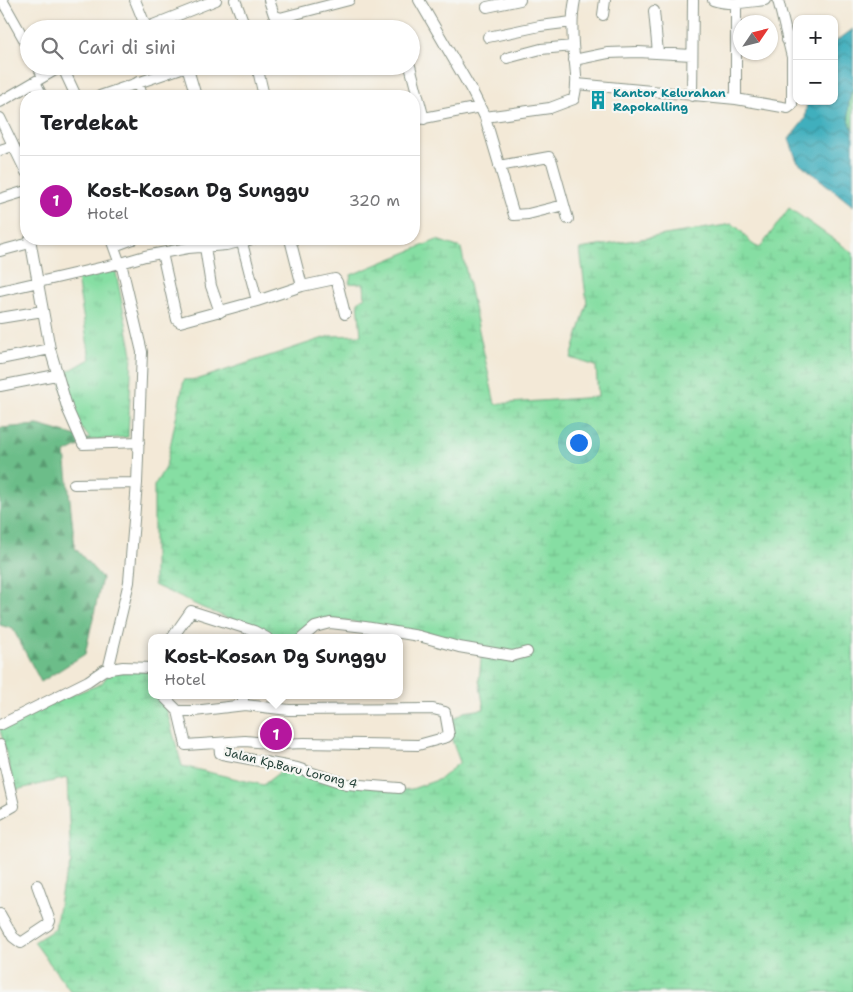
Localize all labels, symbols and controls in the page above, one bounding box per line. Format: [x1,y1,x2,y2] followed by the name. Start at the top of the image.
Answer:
[733,15,778,60] north arrow
[793,15,838,105] map controls
[793,15,838,60] button: +
[20,20,420,75] search box
[38,34,66,62] icon: search
[78,35,176,60] text: Cari di sini
[793,60,838,105] button: −
[613,85,726,115] place label: Kantor Kelurahan Rapokalling
[587,89,609,111] building icon: Kantor Kelurahan Rapokalling
[40,109,138,137] text: Terdekat
[87,178,310,203] text: Kost-Kosan Dg Sunggu
[52,190,60,211] text: 1
[349,190,400,211] text: 320 m
[87,203,128,224] text: Hotel
[566,430,592,456] your location
[148,634,403,699] popup
[164,644,387,669] text: Kost-Kosan Dg Sunggu
[164,669,206,690] text: Hotel
[260,715,292,753] pin: 1
[223,744,359,792] street label: Jalan Kp.Baru Lorong 4

